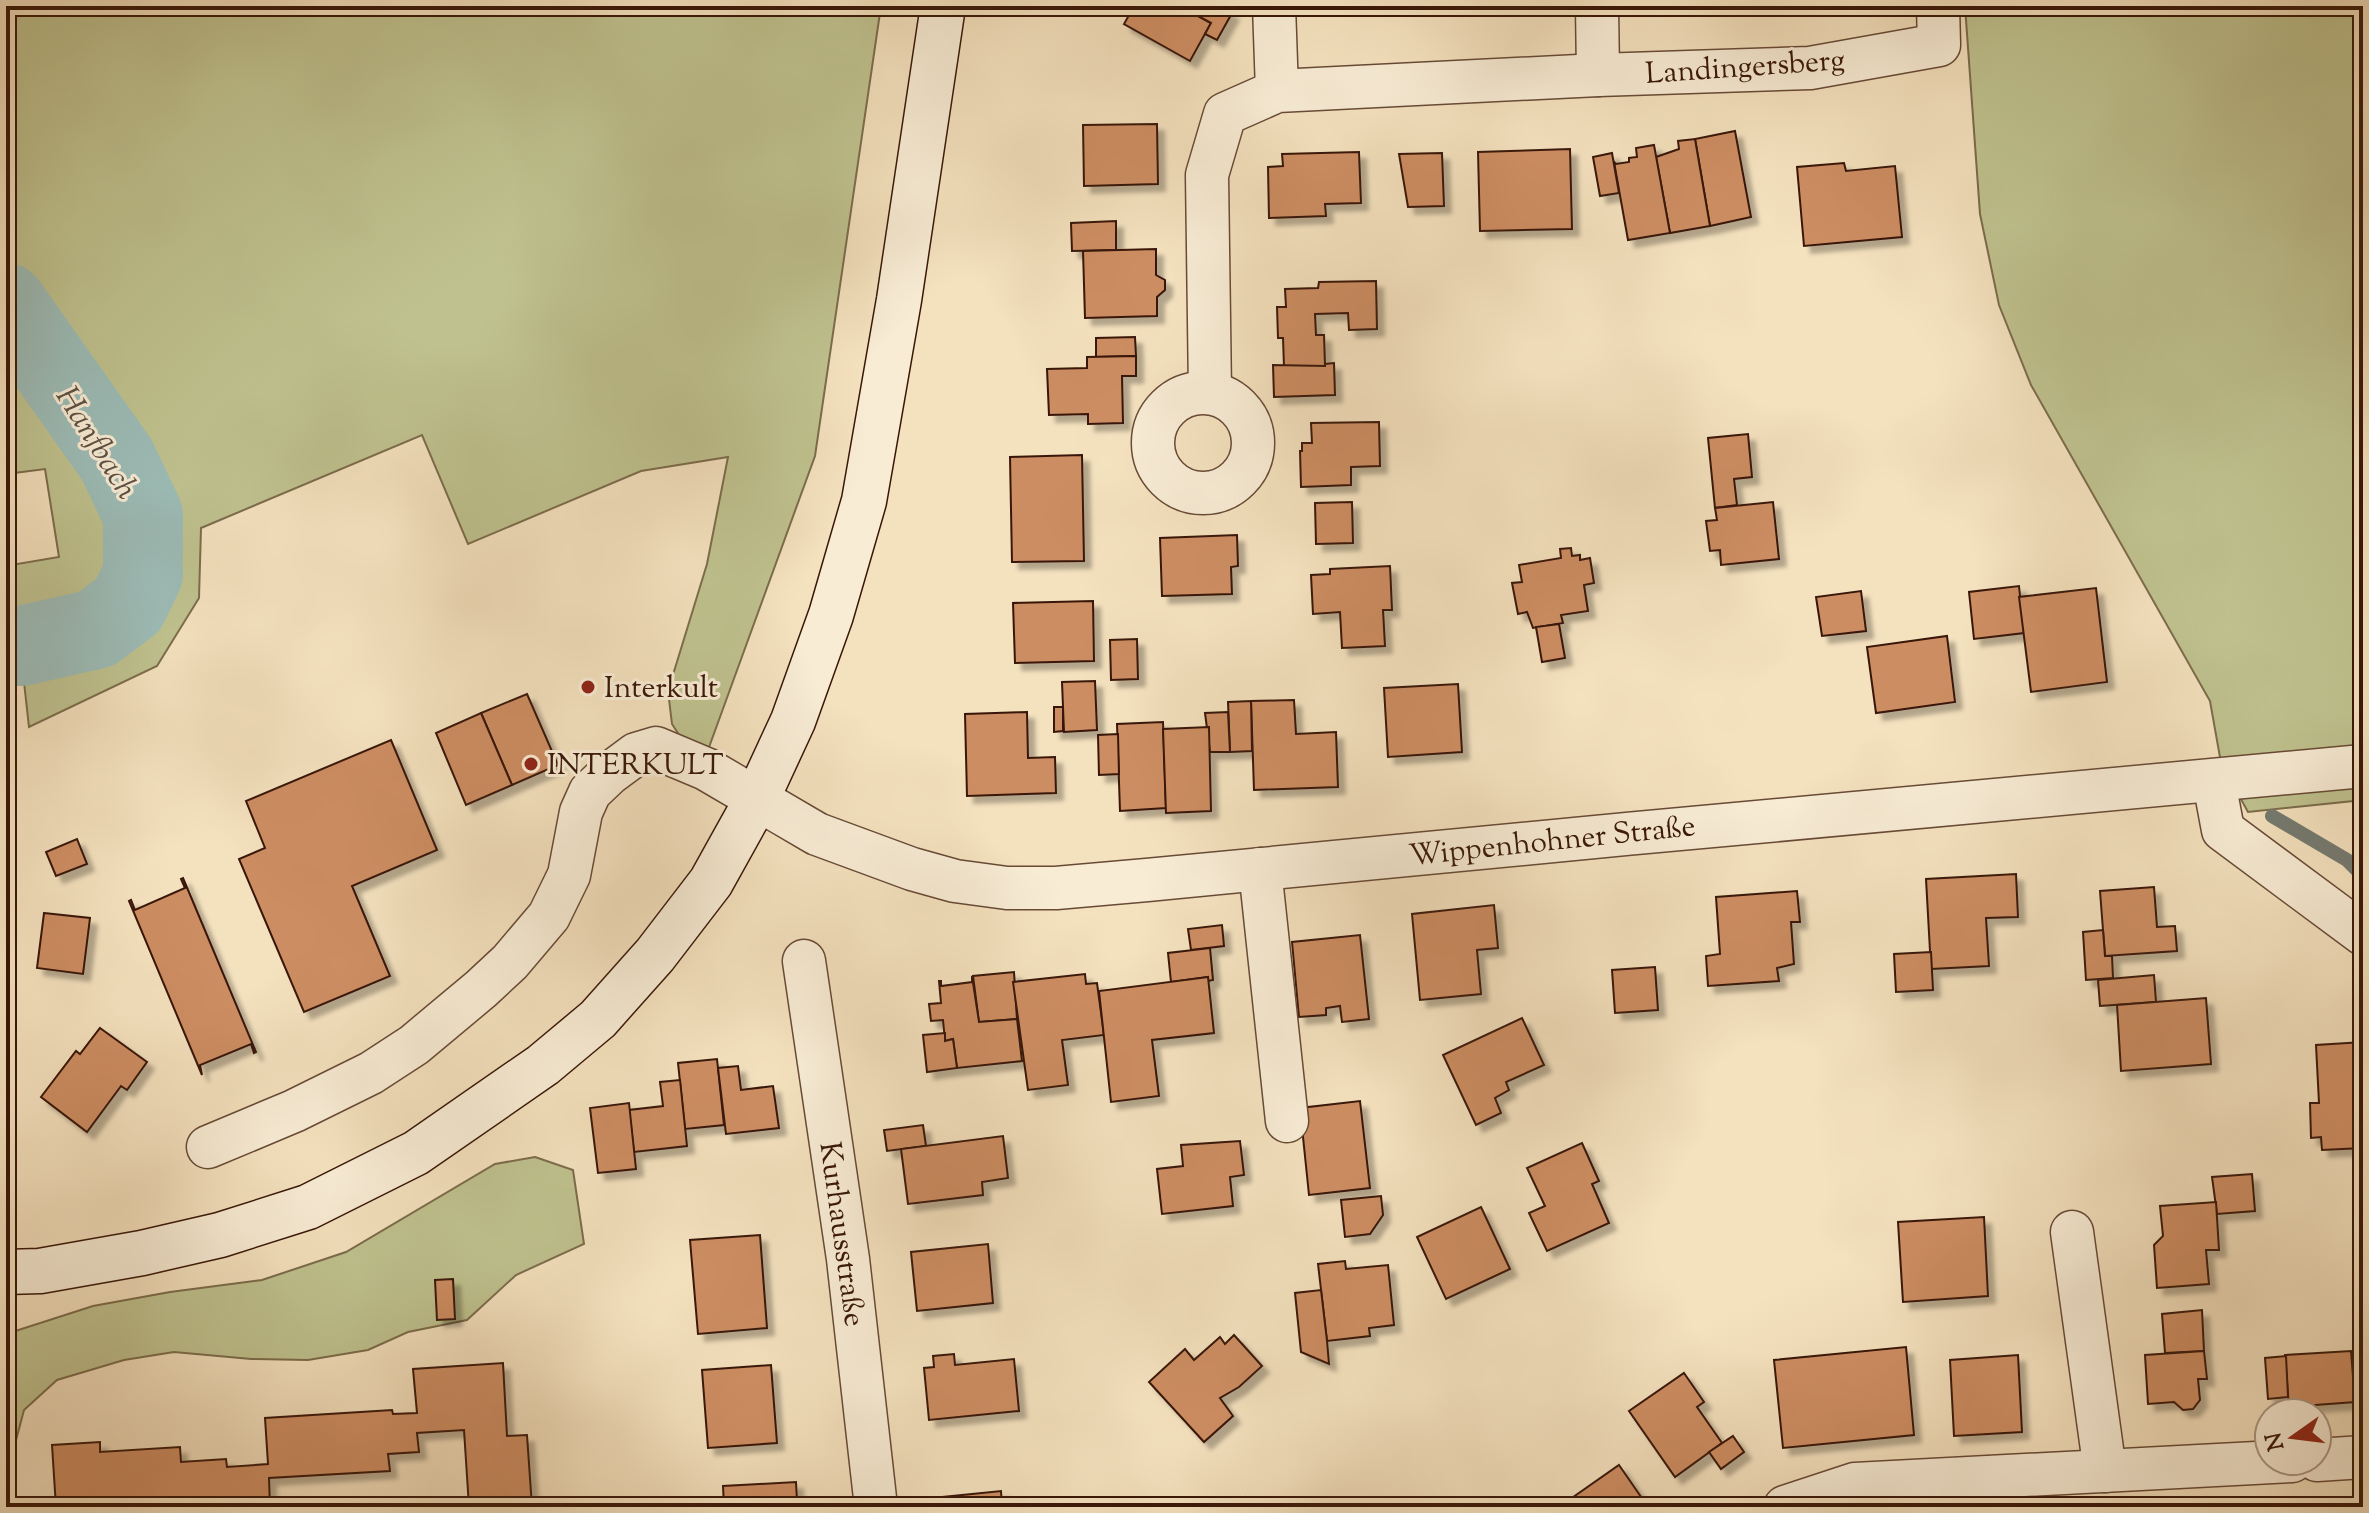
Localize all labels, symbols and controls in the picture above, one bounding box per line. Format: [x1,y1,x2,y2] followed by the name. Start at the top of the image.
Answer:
[1644,40,1846,97] street label: Landingersberg
[43,378,148,509] water label: Hanfbach
[604,668,718,711] place label: Interkult
[579,678,597,696] marker: Interkult
[547,745,724,788] place label: INTERKULT
[522,755,540,773] marker: INTERKULT
[1407,806,1698,879] street label: Wippenhohner Straße
[806,1139,875,1329] street label: Kurhausstraße
[2253,1397,2333,1477] north arrow
[2259,1428,2294,1454] text: N

